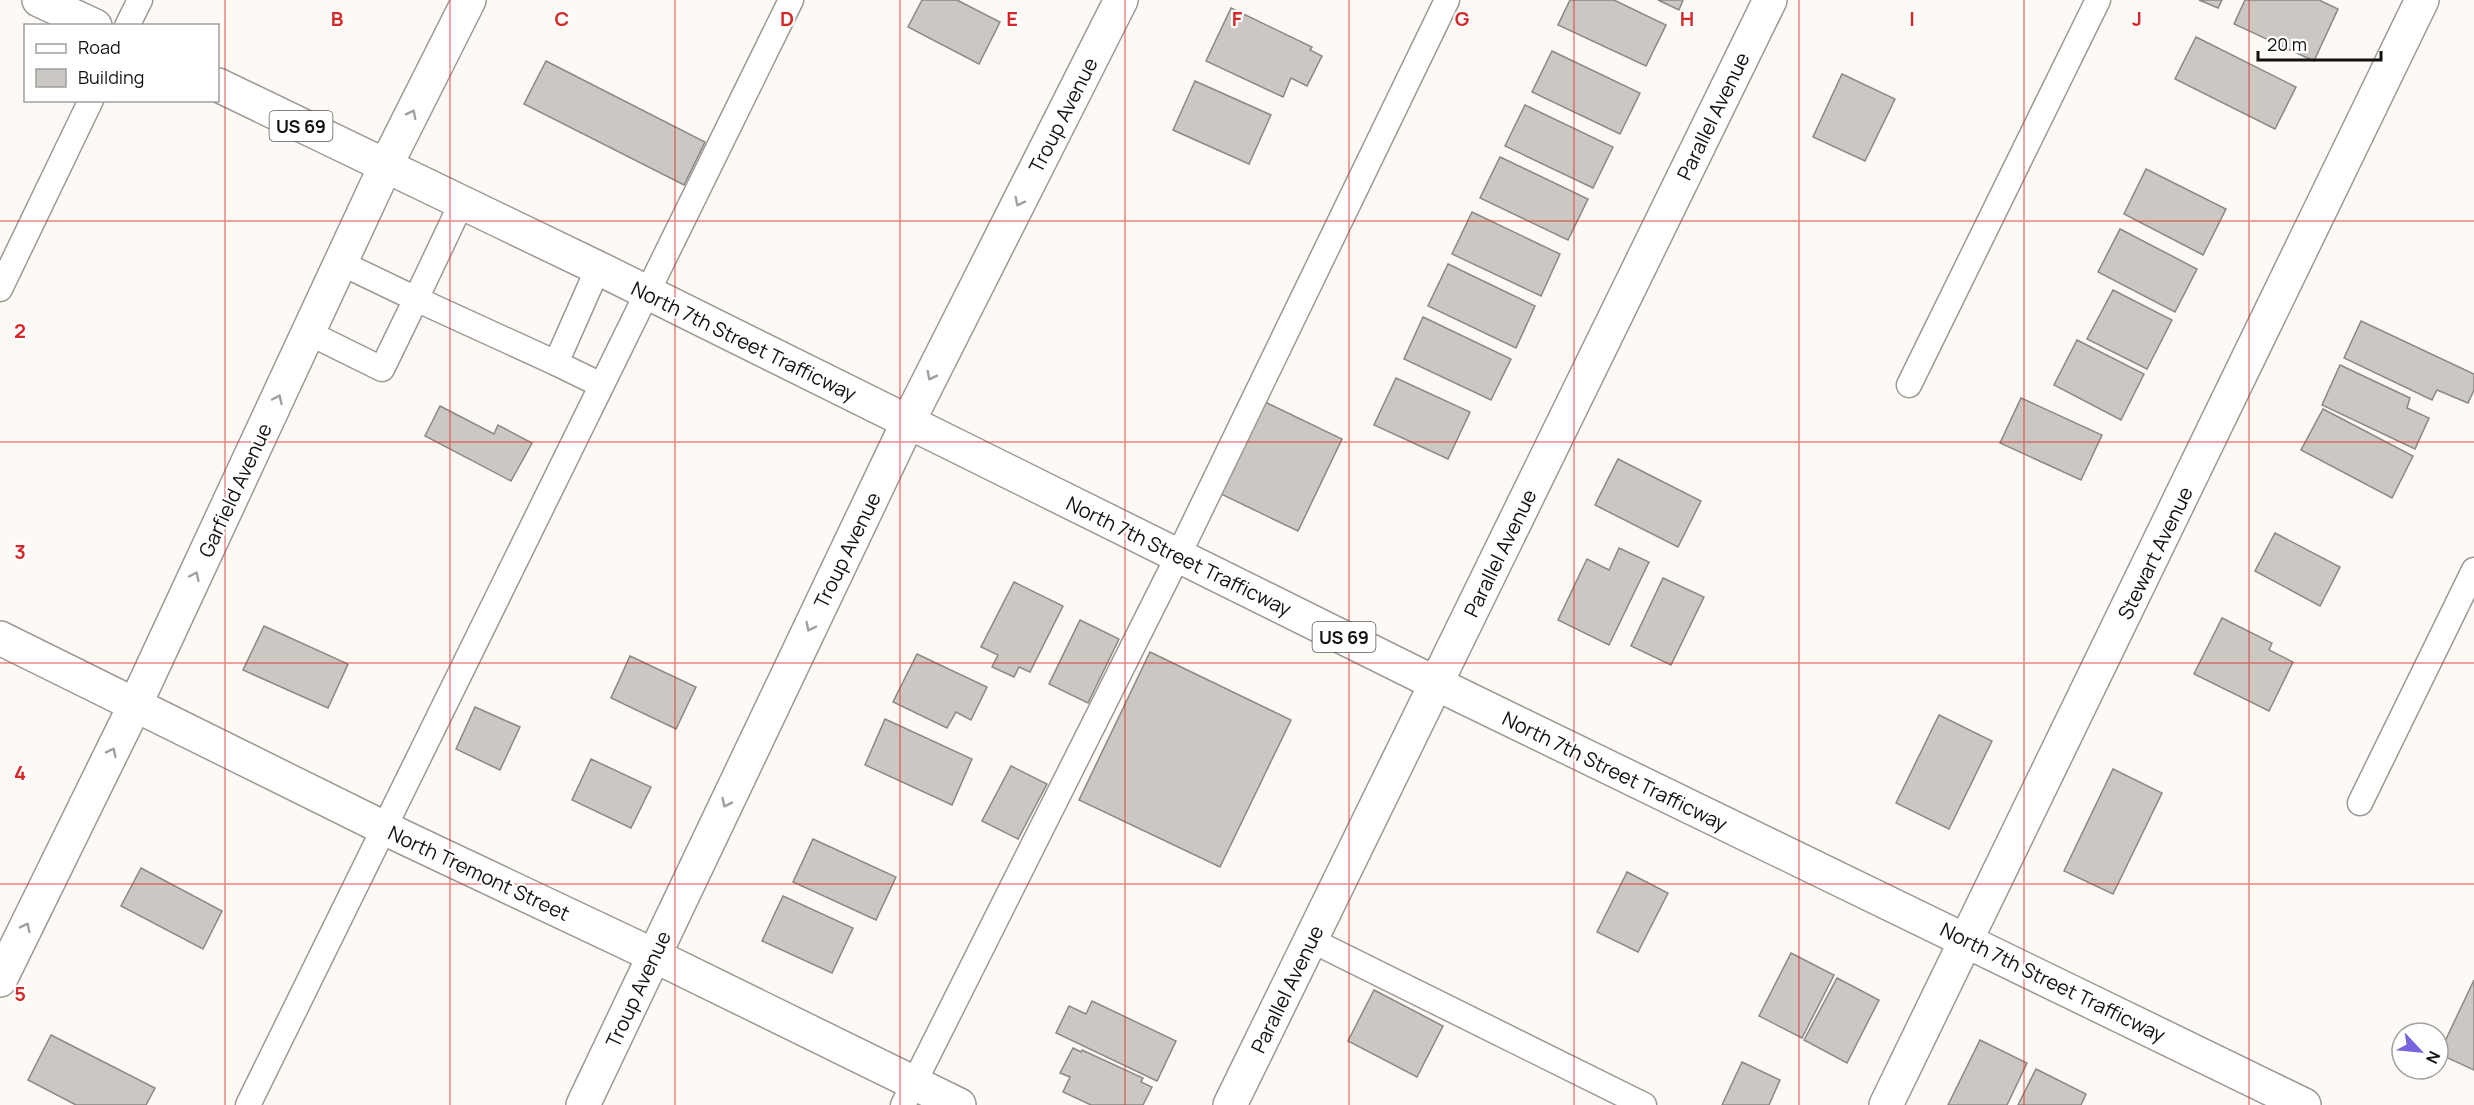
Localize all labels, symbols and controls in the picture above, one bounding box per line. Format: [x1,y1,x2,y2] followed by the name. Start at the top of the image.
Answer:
[331,5,344,32] text: B
[555,5,569,32] text: C
[780,5,794,32] text: D
[1006,5,1018,32] text: E
[1232,5,1243,32] text: F
[1455,5,1470,32] text: G
[1680,5,1694,32] text: H
[1909,5,1915,32] text: I
[2132,5,2142,32] text: J
[24,24,219,102] legend
[2258,24,2381,62] scale bar
[2267,32,2307,56] text: 20 m
[78,35,121,59] text: Road
[1670,48,1756,184] street label: Parallel Avenue
[1022,53,1104,177] street label: Troup Avenue
[78,65,144,89] text: Building
[404,110,416,121] one-way arrow
[270,111,332,141] road number: US 69
[1015,196,1026,206] one-way arrow
[627,275,861,408] street label: North 7th Street Trafficway
[14,317,26,344] text: 2
[927,370,938,380] one-way arrow
[270,395,282,406] one-way arrow
[192,419,278,561] street label: Garfield Avenue
[2111,482,2199,624] street label: Stewart Avenue
[1457,485,1543,621] street label: Parallel Avenue
[807,487,887,613] street label: Troup Avenue
[1062,490,1296,623] street label: North 7th Street Trafficway
[14,538,26,565] text: 3
[188,572,200,583] one-way arrow
[806,621,818,632] one-way arrow
[1312,622,1376,652] road number: US 69
[1498,705,1732,838] street label: North 7th Street Trafficway
[104,748,116,759] one-way arrow
[14,759,26,786] text: 4
[721,797,733,808] one-way arrow
[384,819,574,927] street label: North Tremont Street
[1936,916,2170,1049] street label: North 7th Street Trafficway
[1244,921,1330,1057] street label: Parallel Avenue
[18,923,30,934] one-way arrow
[599,926,677,1052] street label: Troup Avenue
[14,980,26,1007] text: 5
[2390,1021,2450,1081] north arrow
[2421,1048,2446,1068] text: N

